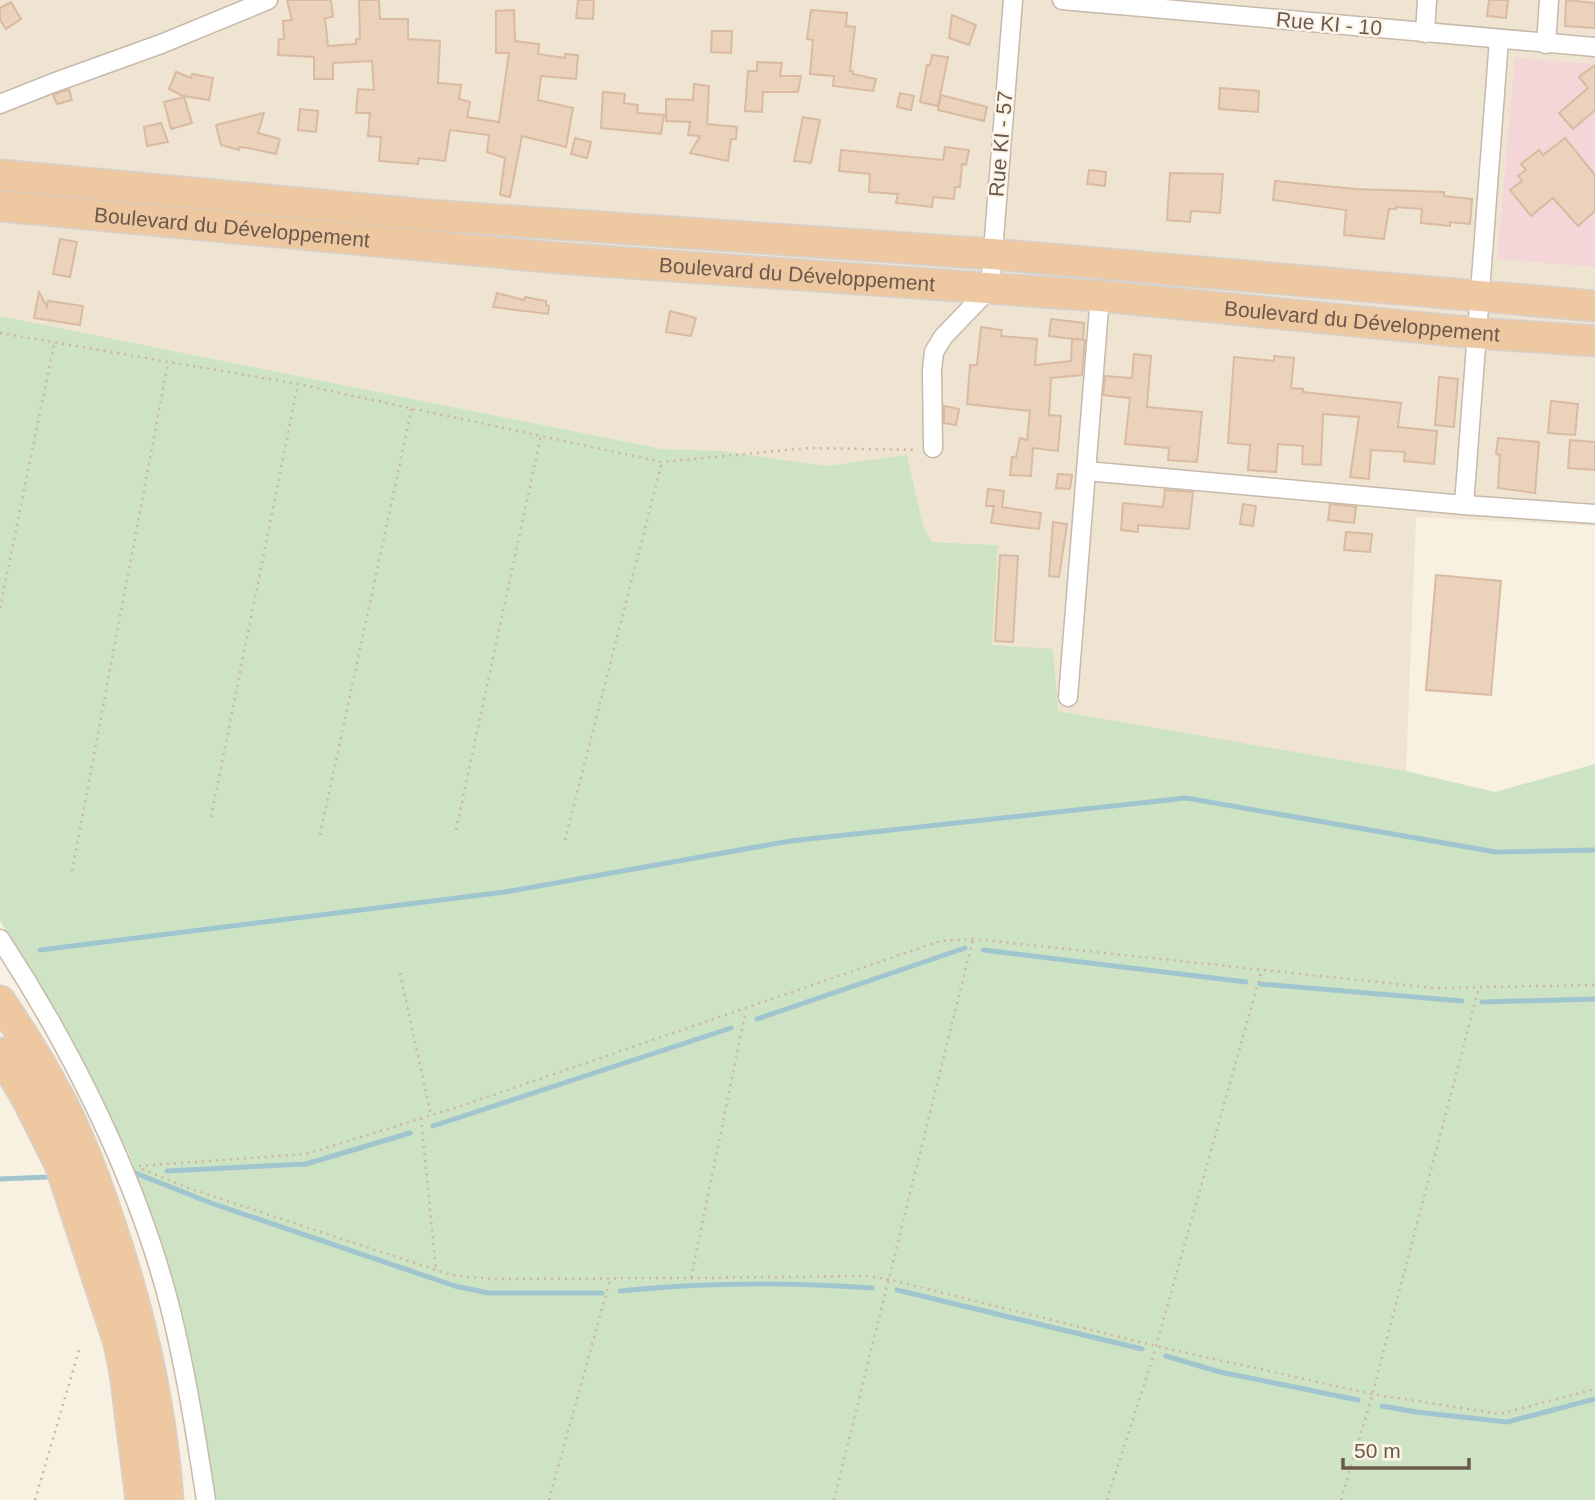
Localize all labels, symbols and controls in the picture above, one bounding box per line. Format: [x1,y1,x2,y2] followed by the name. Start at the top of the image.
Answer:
[1275,7,1383,40] street label: Rue KI - 10
[984,90,1017,198] street label: Rue KI - 57
[93,203,371,251] street label: Boulevard du Développement
[658,253,936,295] street label: Boulevard du Développement
[1223,296,1501,346] street label: Boulevard du Développement
[1343,1426,1469,1470] scale bar
[1354,1439,1401,1462] text: 50 m

